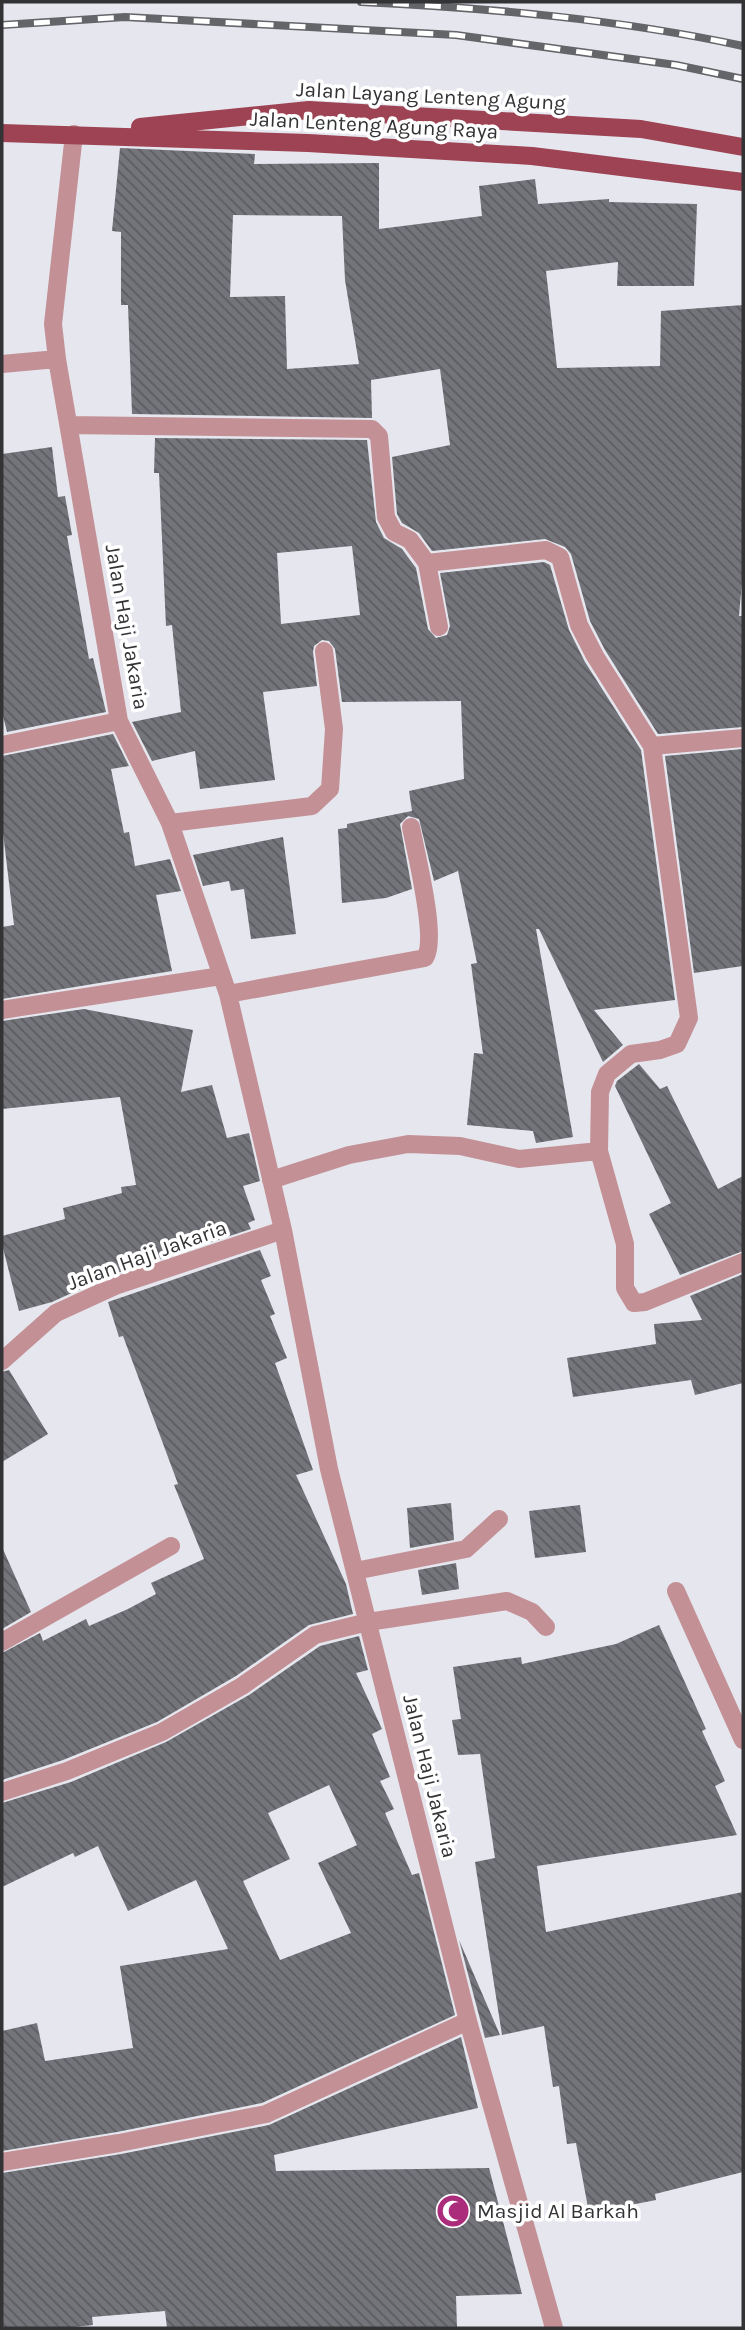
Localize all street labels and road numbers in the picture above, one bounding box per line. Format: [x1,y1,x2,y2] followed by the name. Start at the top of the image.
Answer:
[296,77,567,115] street label: Jalan Layang Lenteng Agung
[249,107,499,143] street label: Jalan Lenteng Agung Raya
[101,542,153,712] street label: Jalan Haji Jakaria
[64,1215,230,1295] street label: Jalan Haji Jakaria
[398,1692,462,1860] street label: Jalan Haji Jakaria

